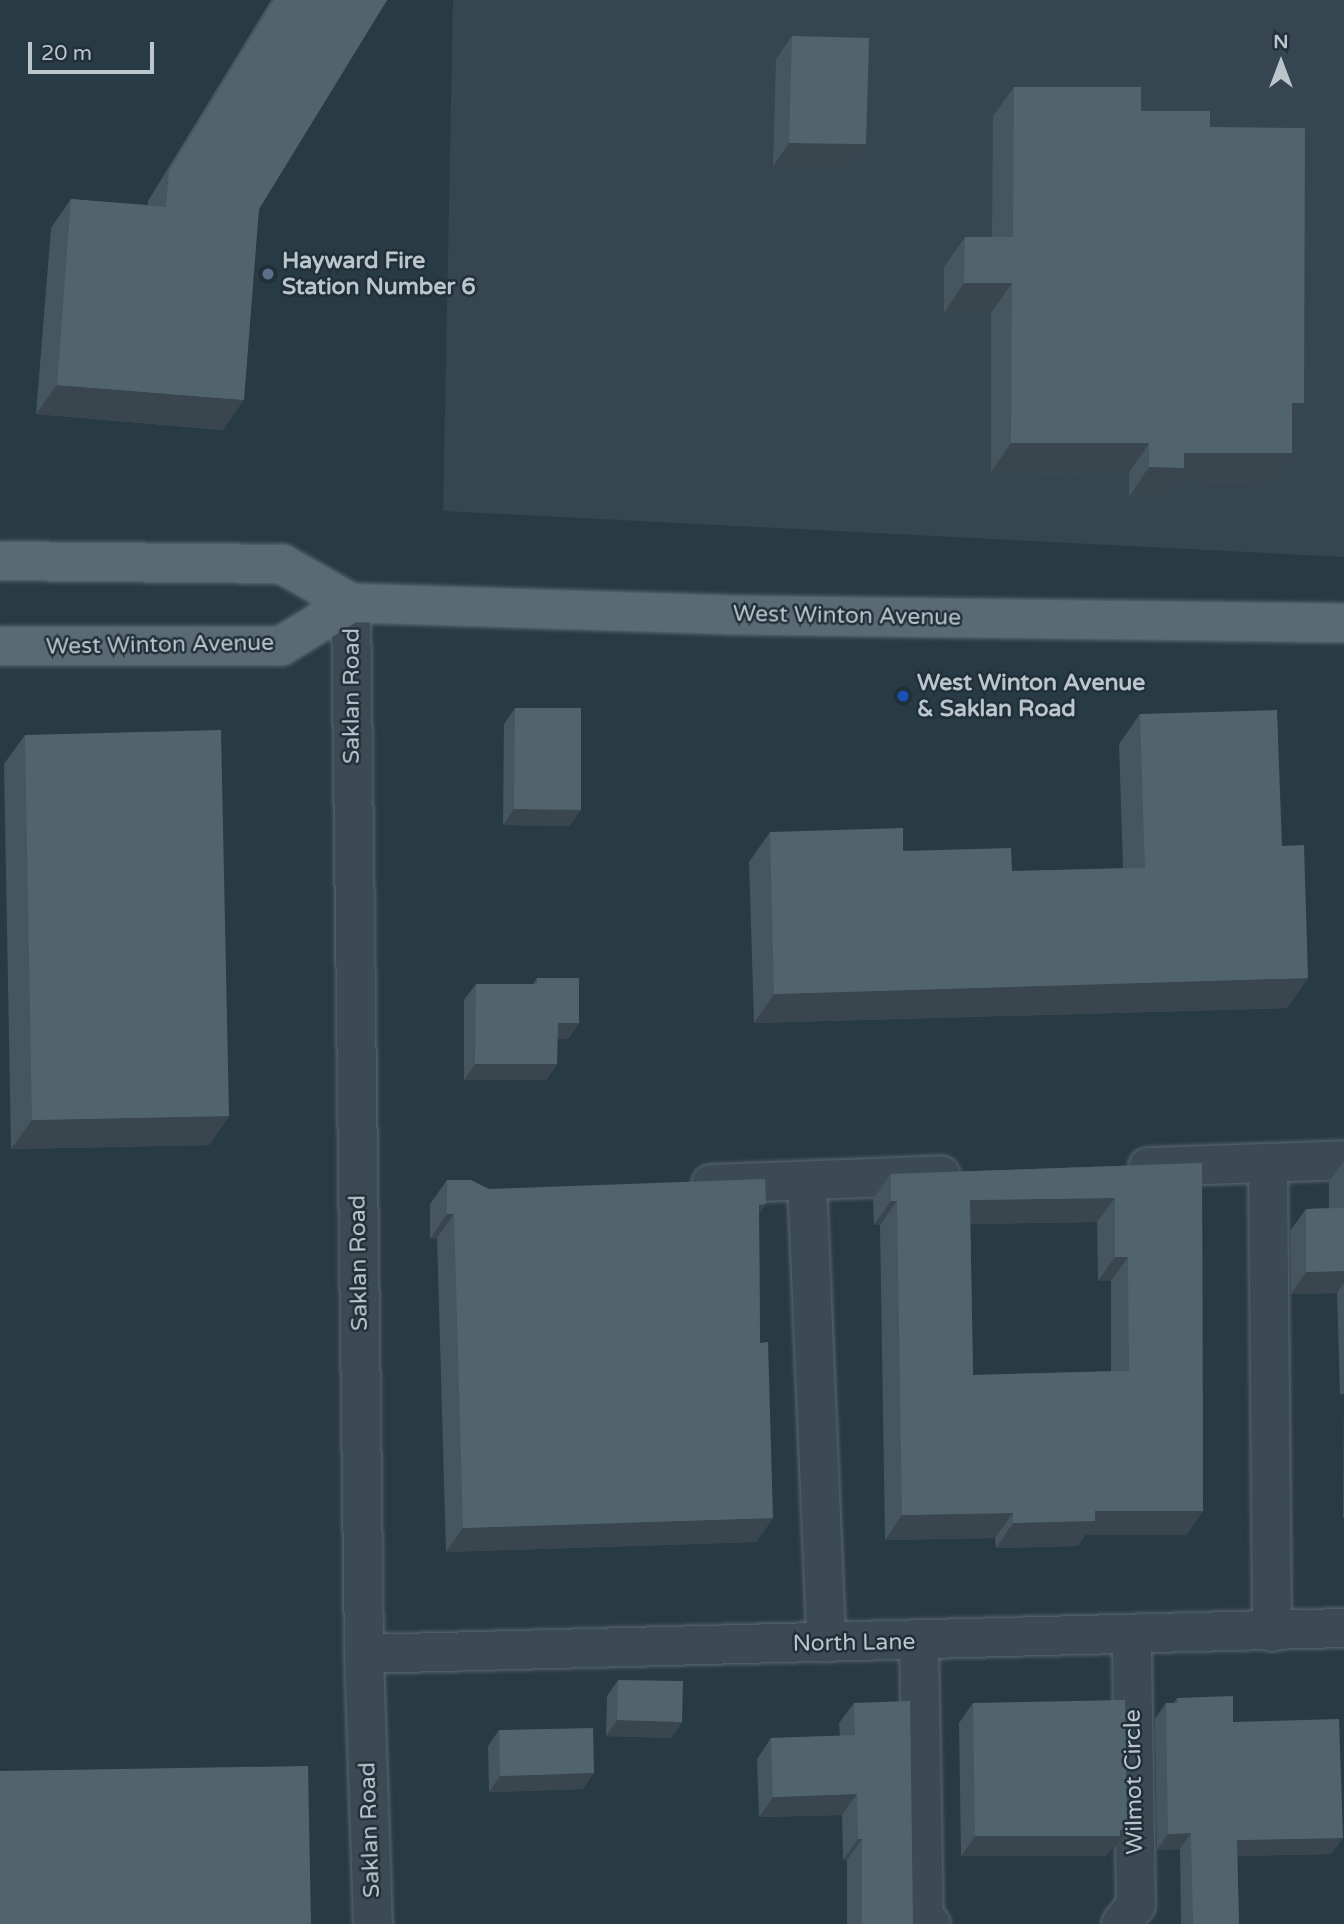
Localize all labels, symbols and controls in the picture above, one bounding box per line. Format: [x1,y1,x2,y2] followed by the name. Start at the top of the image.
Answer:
[32,28,158,72] scale bar
[1246,28,1316,98] north arrow
[1273,31,1289,53] text: N
[41,41,92,66] text: 20 m
[282,247,476,301] place label: Hayward Fire Station Number 6
[260,266,276,282] marker: Hayward Fire Station Number 6
[733,600,961,632] street label: West Winton Avenue
[338,628,366,764] street label: Saklan Road
[46,629,274,661] street label: West Winton Avenue
[917,669,1145,723] place label: West Winton Avenue & Saklan Road
[895,688,911,704] marker: West Winton Avenue & Saklan Road
[344,1195,374,1331] street label: Saklan Road
[792,1628,916,1658] street label: North Lane
[1119,1709,1149,1855] street label: Wilmot Circle
[354,1762,386,1898] street label: Saklan Road

